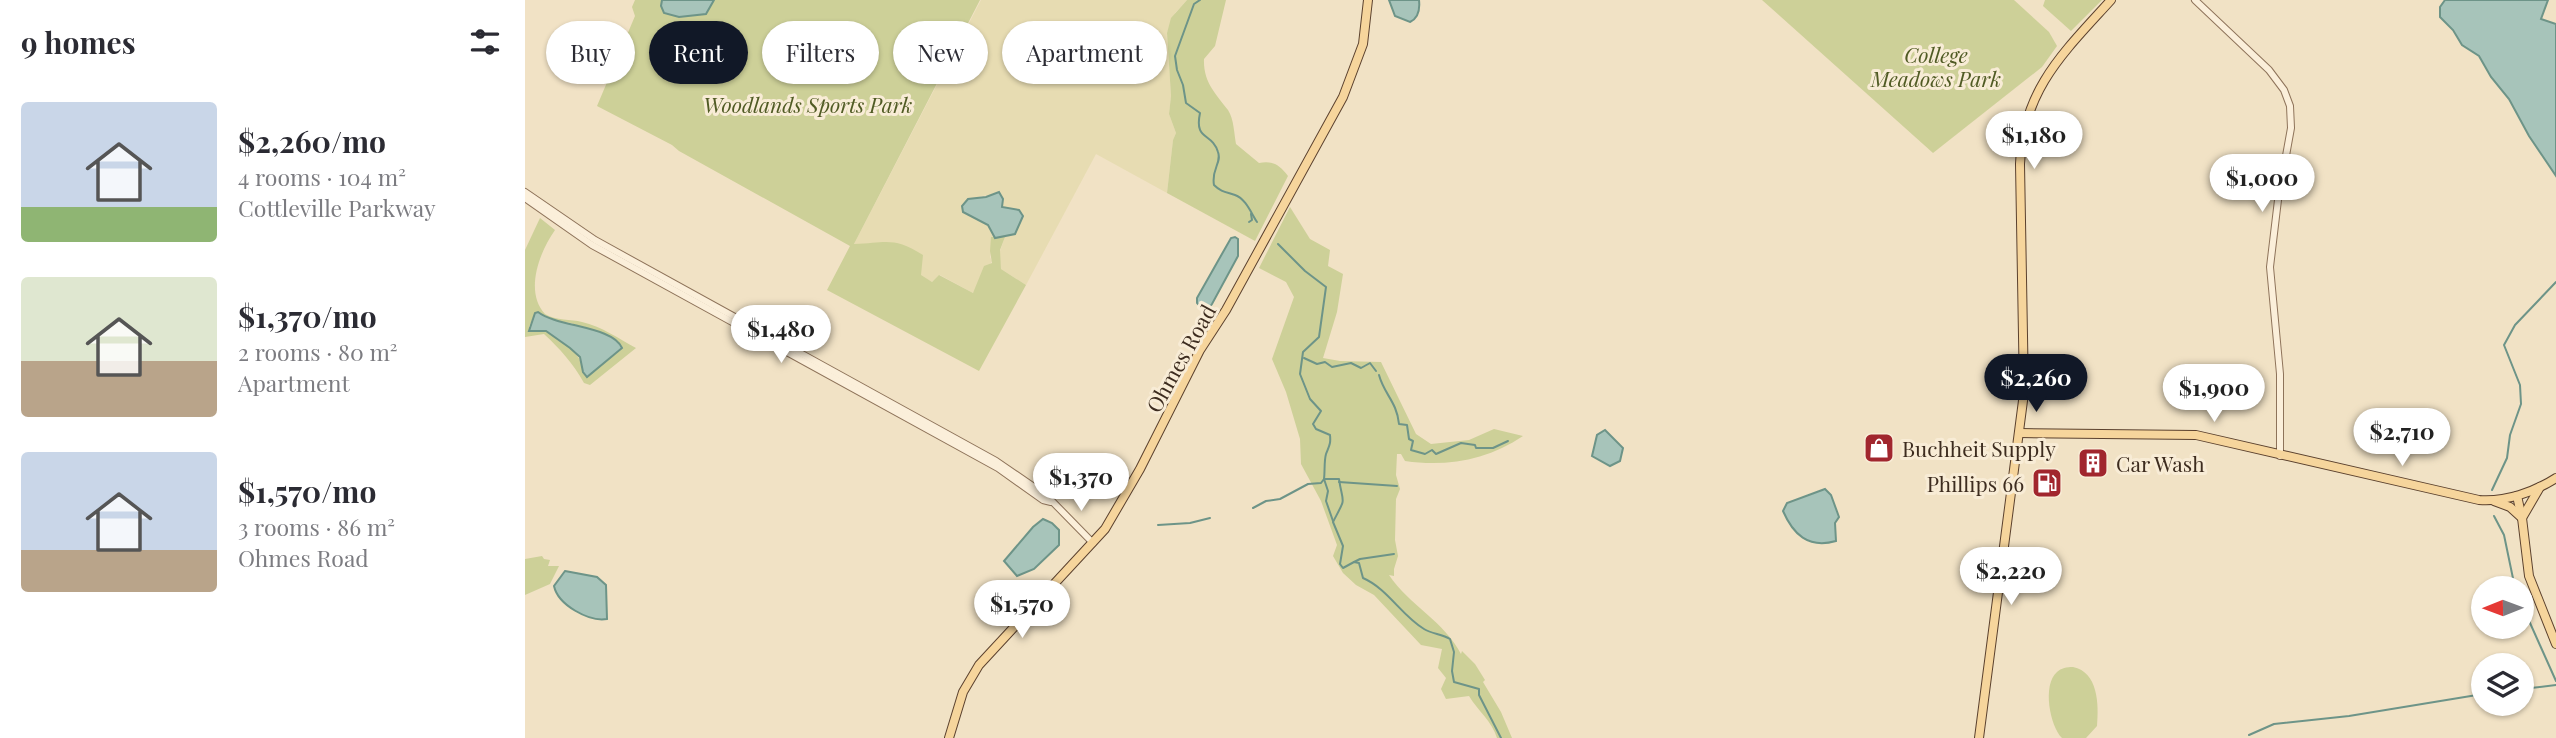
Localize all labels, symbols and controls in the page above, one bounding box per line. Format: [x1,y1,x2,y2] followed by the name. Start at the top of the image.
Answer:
[546,21,635,84] chip: Buy
[649,21,748,84] chip: Rent
[762,21,879,84] chip: Filters
[893,21,988,84] chip: New
[1002,21,1167,84] chip: Apartment
[21,22,136,62] text: 9 homes
[466,23,504,61] icon: filters
[1870,40,2001,92] park label: College Meadows Park
[704,90,913,118] park label: Woodlands Sports Park
[1977,111,2091,171] pin: $1,180
[2002,118,2066,149] text: $1,180
[238,121,386,161] text: $2,260/mo
[77,130,161,214] icon: home
[2205,154,2319,214] pin: $1,000
[238,161,406,192] text: 4 rooms · 104 m²
[2226,161,2298,192] text: $1,000
[238,192,436,223] text: Cottleville Parkway
[238,296,377,336] text: $1,370/mo
[1139,299,1221,417] street label: Ohmes Road
[77,305,161,389] icon: home
[724,306,838,365] pin: $1,480
[747,312,815,343] text: $1,480
[238,336,398,367] text: 2 rooms · 80 m²
[1979,354,2093,414] pin: $2,260
[2000,361,2072,392] text: $2,260
[2157,364,2271,424] pin: $1,900
[238,367,350,398] text: Apartment
[2179,371,2249,402] text: $1,900
[2345,408,2459,468] pin: $2,710
[2369,415,2435,446] text: $2,710
[1862,431,1896,465] shop icon: Buchheit Supply
[1902,434,2056,462] place label: Buchheit Supply
[2076,446,2110,480] building icon: Car Wash
[2116,449,2205,477] place label: Car Wash
[1024,454,1138,513] pin: $1,370
[1049,460,1113,491] text: $1,370
[2030,466,2064,500] fuel station icon: Phillips 66
[1927,469,2024,497] place label: Phillips 66
[238,471,376,511] text: $1,570/mo
[77,480,161,564] icon: home
[238,511,395,542] text: 3 rooms · 86 m²
[238,542,369,573] text: Ohmes Road
[1954,548,2068,607] pin: $2,220
[1976,554,2046,585] text: $2,220
[2471,576,2534,639] north arrow
[2471,576,2534,716] map controls
[965,580,1079,640] pin: $1,570
[990,587,1054,618] text: $1,570
[2471,653,2534,716] button: layers

